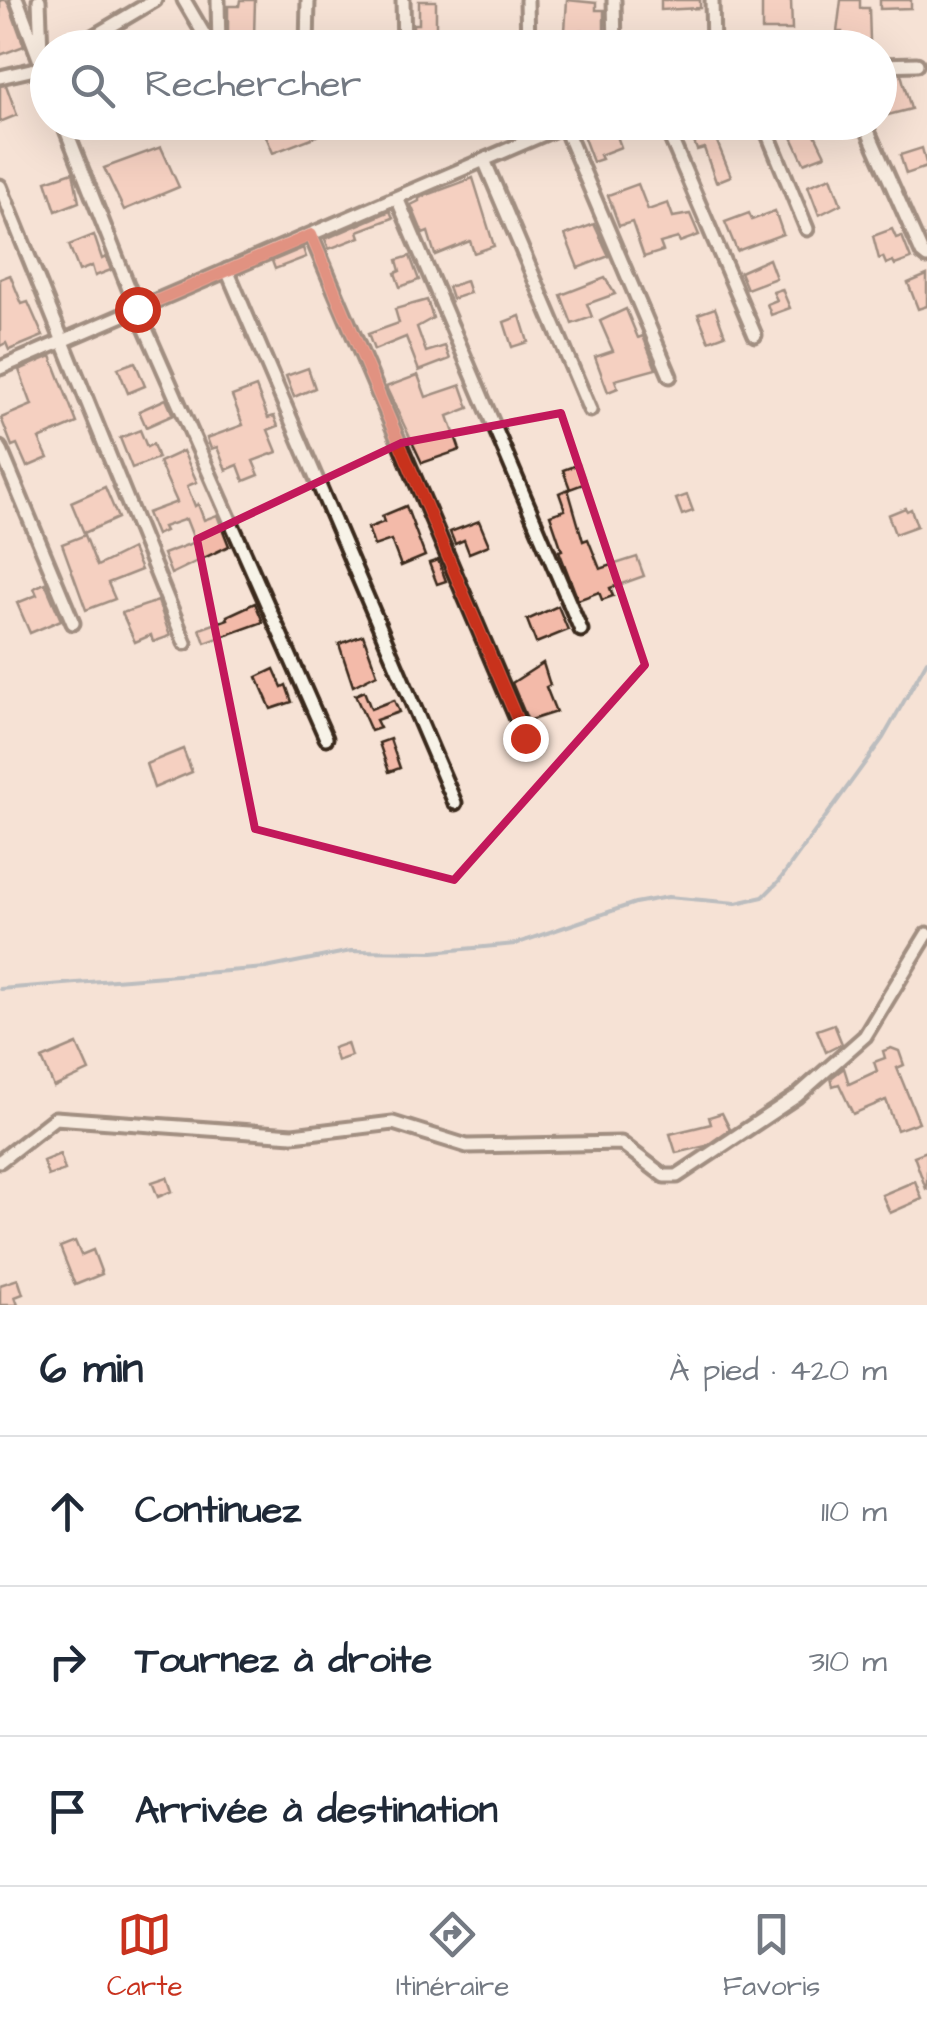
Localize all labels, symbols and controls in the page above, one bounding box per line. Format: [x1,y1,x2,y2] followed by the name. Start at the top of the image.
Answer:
[30,30,897,140] search box
[65,58,120,113] icon: search
[145,59,361,111] text: Rechercher
[115,287,161,333] route start
[503,716,549,762] route end
[40,1341,143,1399] text: 6 min
[669,1348,887,1393] text: À pied · 420 m
[40,1484,95,1539] icon: ahead
[135,1485,301,1537] text: Continuez
[821,1489,887,1534] text: 110 m
[40,1634,95,1689] icon: right
[135,1635,432,1687] text: Tournez à droite
[809,1639,887,1684] text: 310 m
[40,1784,95,1839] icon: arrive
[135,1785,498,1837] text: Arrivée à destination
[107,1907,183,2006] tab: Carte
[396,1907,509,2006] tab: Itinéraire
[723,1907,820,2006] tab: Favoris

